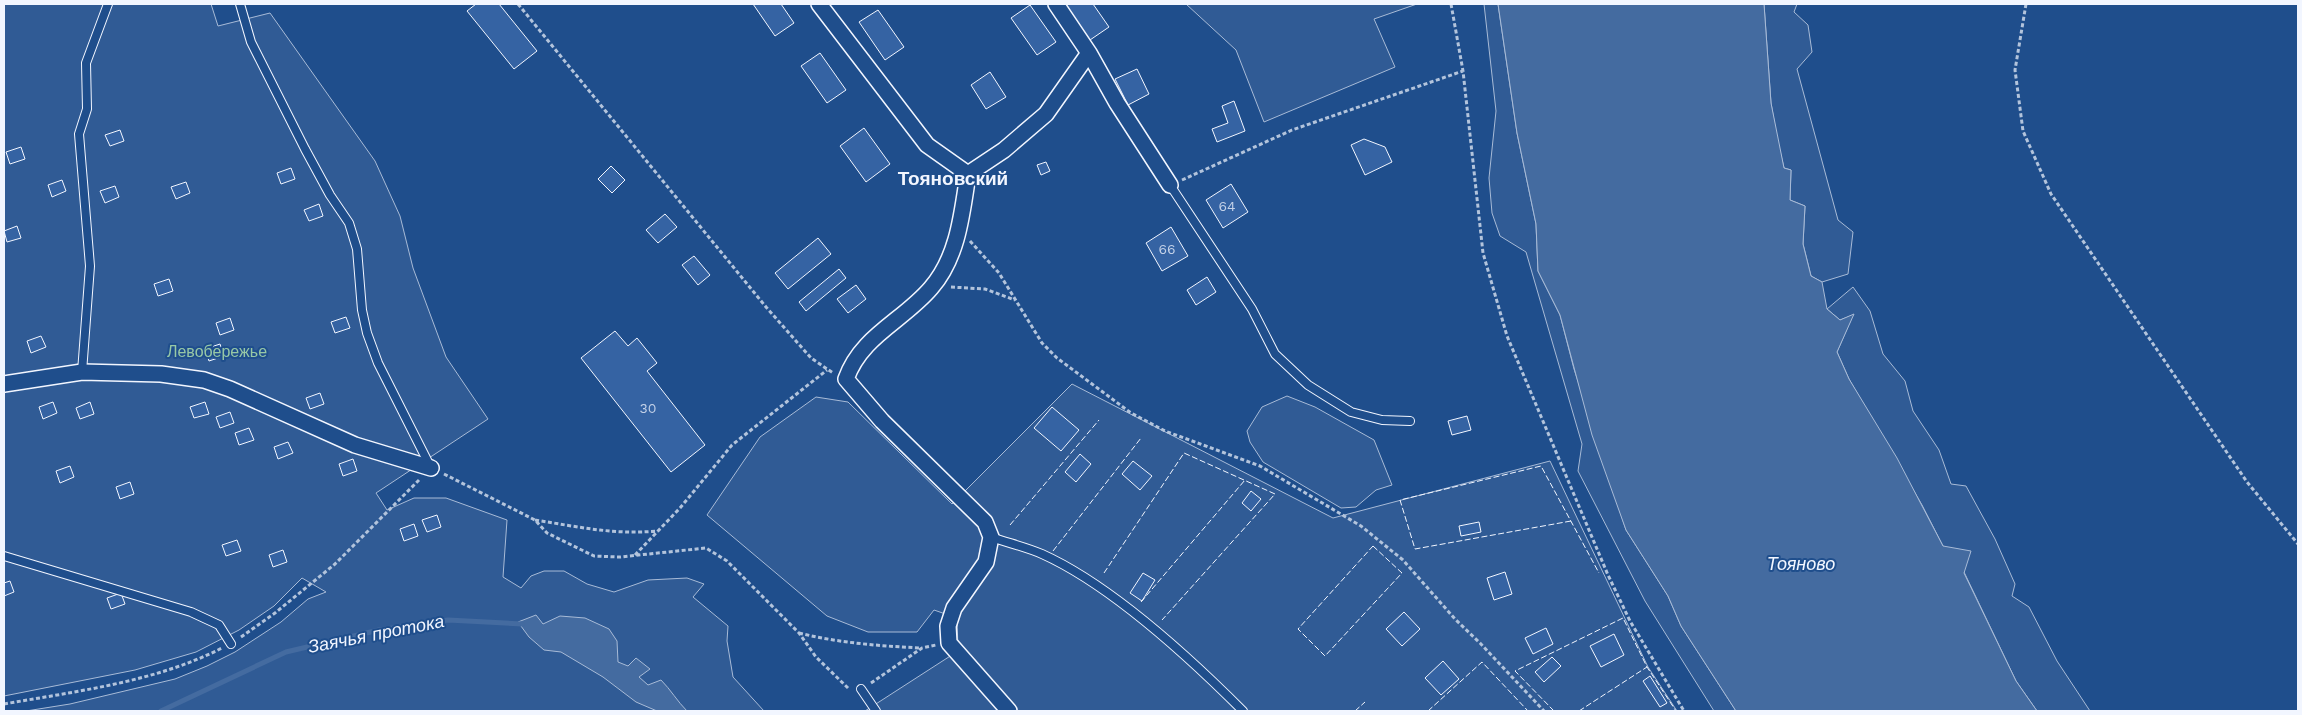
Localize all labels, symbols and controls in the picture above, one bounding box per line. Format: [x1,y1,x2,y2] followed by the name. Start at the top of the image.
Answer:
[898,167,1008,190] district label: Тояновский
[1218,198,1236,214] house number: 64
[1158,241,1176,257] house number: 66
[167,342,267,361] park label: Левобережье
[640,400,656,416] house number: 30
[1767,553,1835,574] water label: Тояново
[306,610,446,657] water label: Заячья протока

